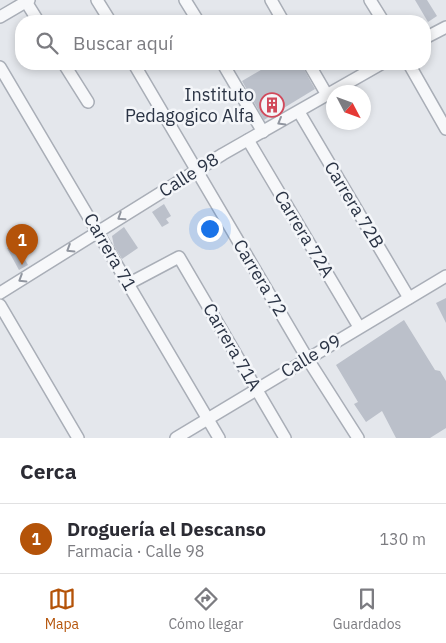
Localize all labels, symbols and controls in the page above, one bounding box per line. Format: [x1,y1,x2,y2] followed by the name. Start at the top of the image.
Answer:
[15,15,431,70] search box
[33,29,61,57] icon: search
[73,31,173,55] text: Buscar aquí
[125,83,254,127] place label: Instituto Pedagogico Alfa
[326,85,371,130] north arrow
[259,92,285,118] building icon: Instituto Pedagogico Alfa
[278,116,287,126] one-way arrow
[155,147,223,202] street label: Calle 98
[319,157,389,252] street label: Carrera 72B
[270,186,340,282] street label: Carrera 72A
[79,209,142,295] street label: Carrera 71
[118,211,127,221] one-way arrow
[197,216,223,242] your location
[6,224,38,265] pin: 1
[228,235,292,320] street label: Carrera 72
[67,243,76,253] one-way arrow
[18,273,27,283] one-way arrow
[198,299,267,395] street label: Carrera 71A
[276,329,345,382] street label: Calle 99
[20,457,77,485] text: Cerca
[67,517,266,541] text: Droguería el Descanso
[31,529,41,549] text: 1
[379,529,426,549] text: 130 m
[67,541,204,561] text: Farmacia · Calle 98
[45,585,79,633] tab: Mapa
[168,585,243,633] tab: Cómo llegar
[333,585,401,633] tab: Guardados

